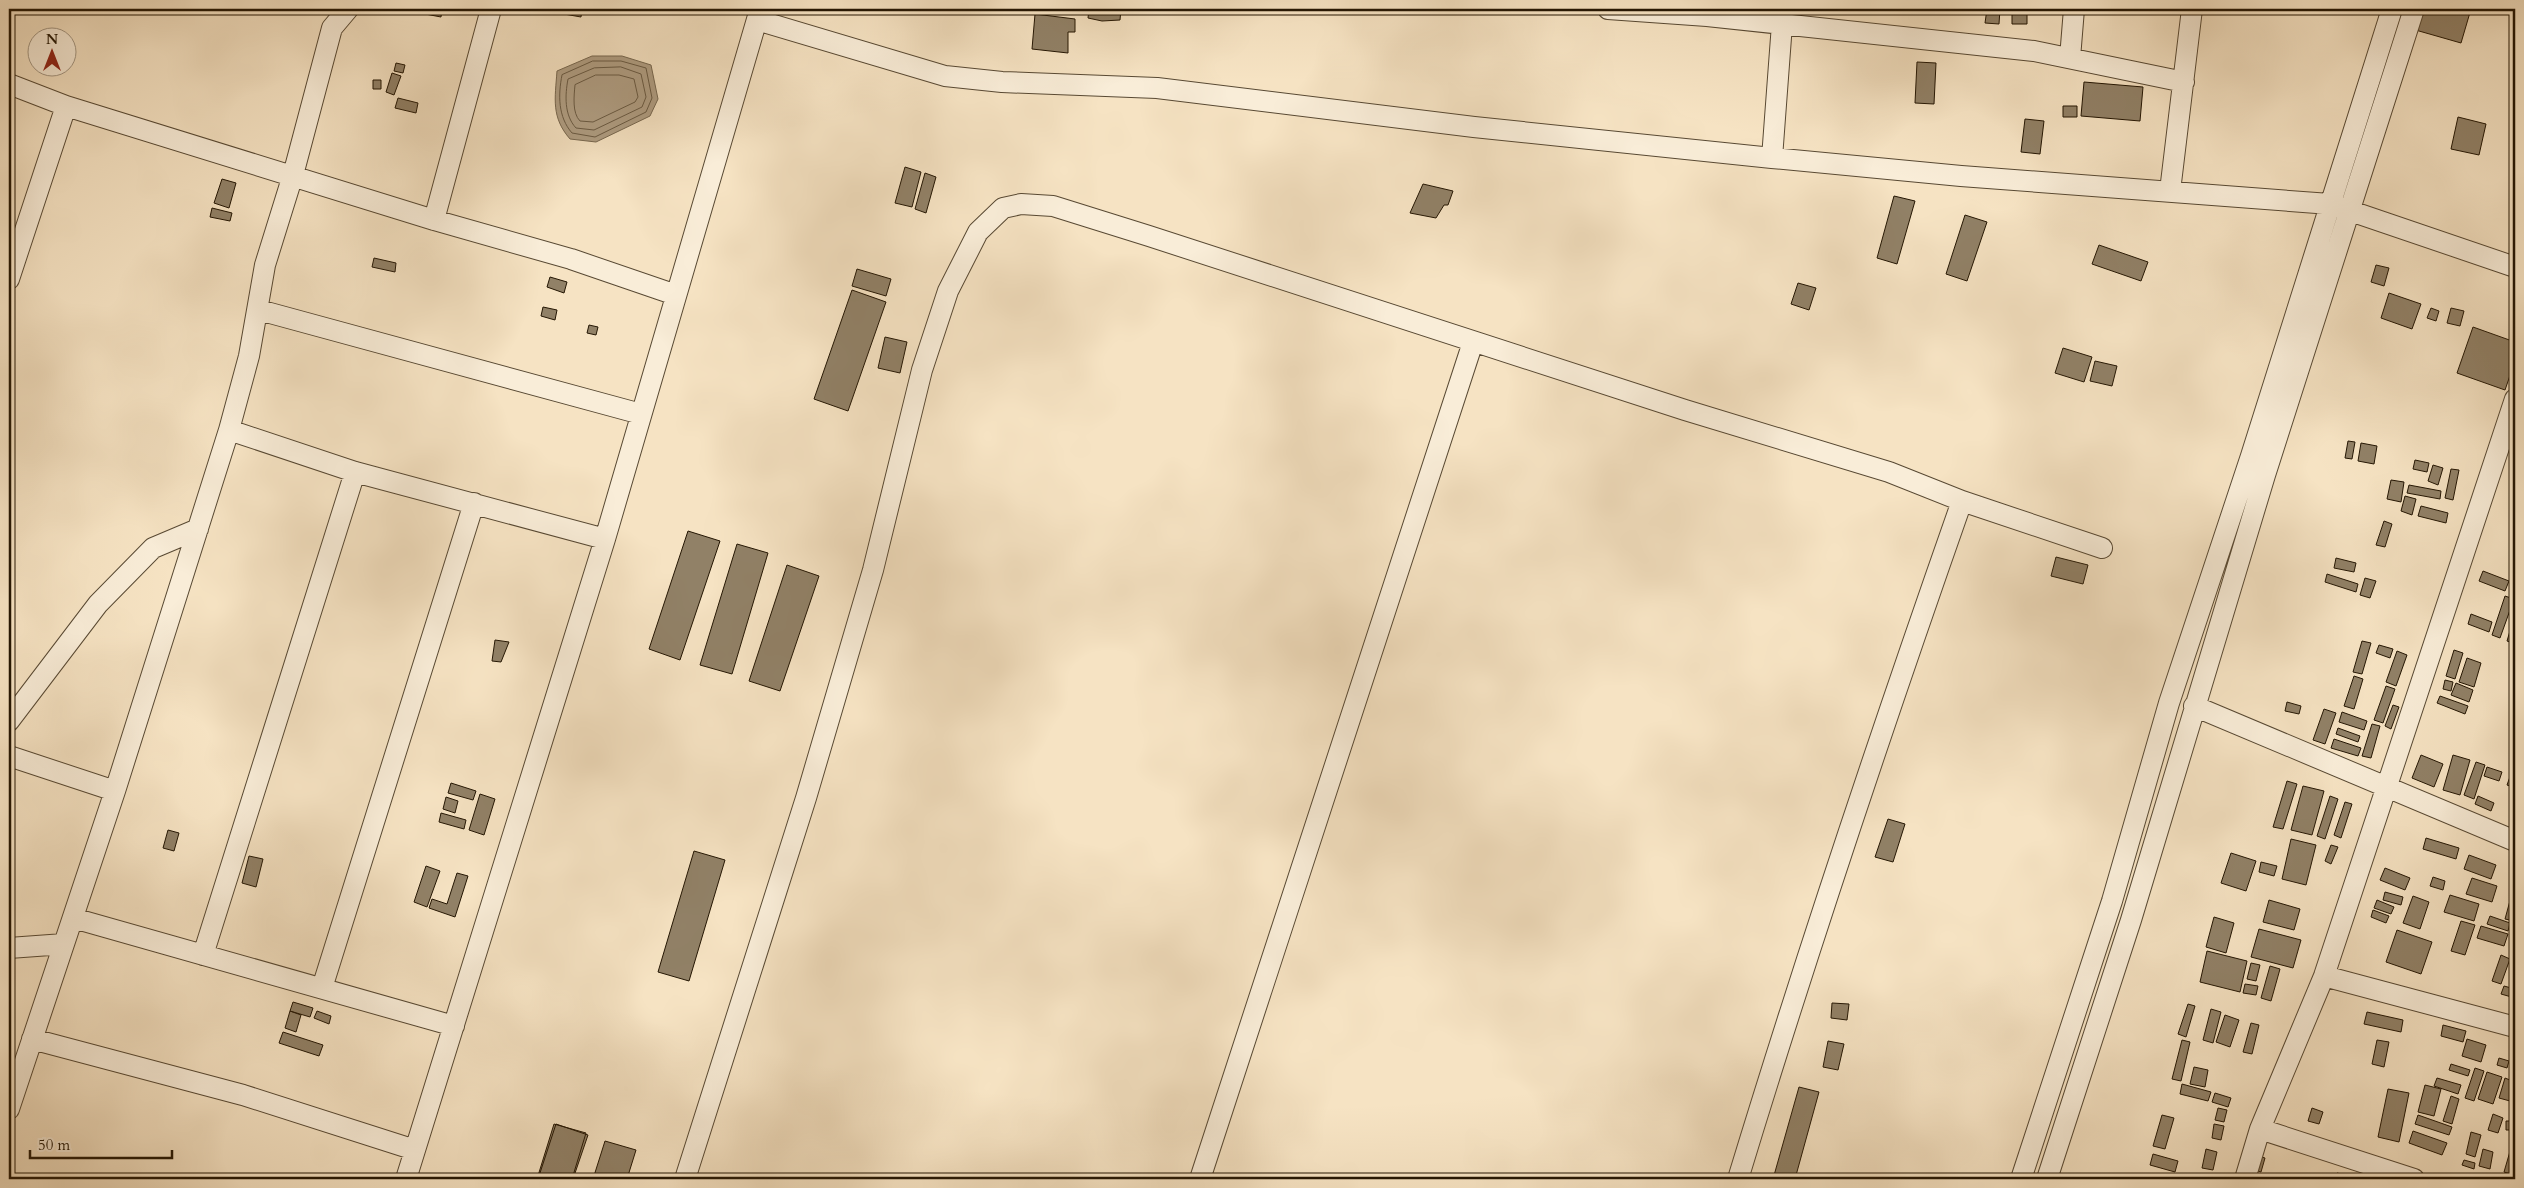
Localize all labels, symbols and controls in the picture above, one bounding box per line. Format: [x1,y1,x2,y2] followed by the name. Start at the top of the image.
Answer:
[28,28,78,78] north arrow
[46,30,58,49] text: N
[30,1128,172,1160] scale bar
[38,1135,70,1155] text: 50 m

